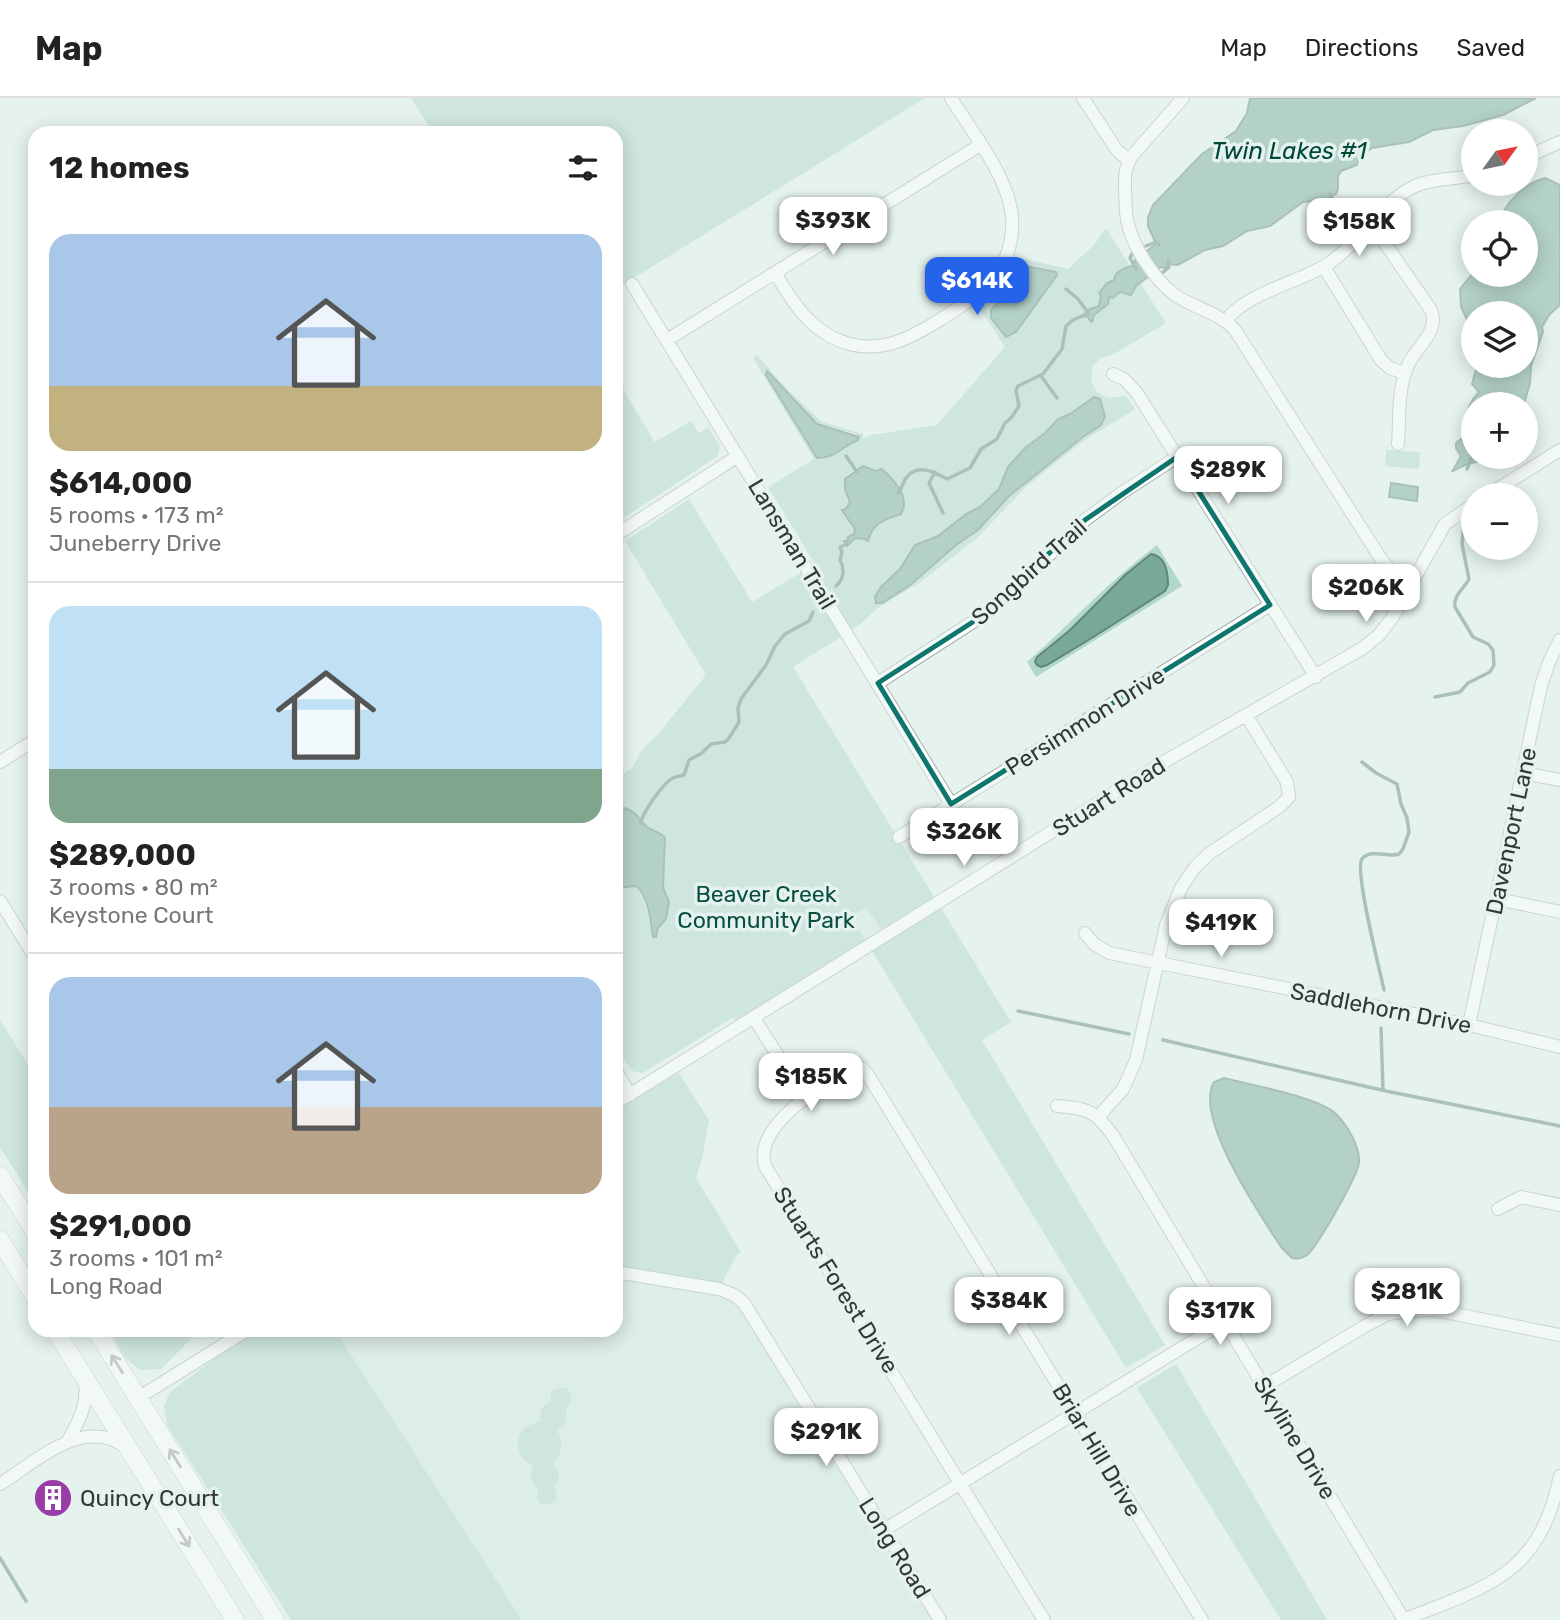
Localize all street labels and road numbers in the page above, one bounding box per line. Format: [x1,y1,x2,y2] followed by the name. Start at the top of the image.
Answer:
[742,474,842,614] street label: Lansman Trail
[966,513,1092,631] street label: Songbird Trail
[1000,661,1170,781] street label: Persimmon Drive
[1480,745,1542,917] street label: Davenport Lane
[1047,751,1171,843] street label: Stuart Road
[1288,977,1474,1039] street label: Saddlehorn Drive
[767,1182,905,1378] street label: Stuarts Forest Drive
[1248,1372,1342,1504] street label: Skyline Drive
[1046,1378,1148,1522] street label: Briar Hill Drive
[853,1492,937,1604] street label: Long Road

